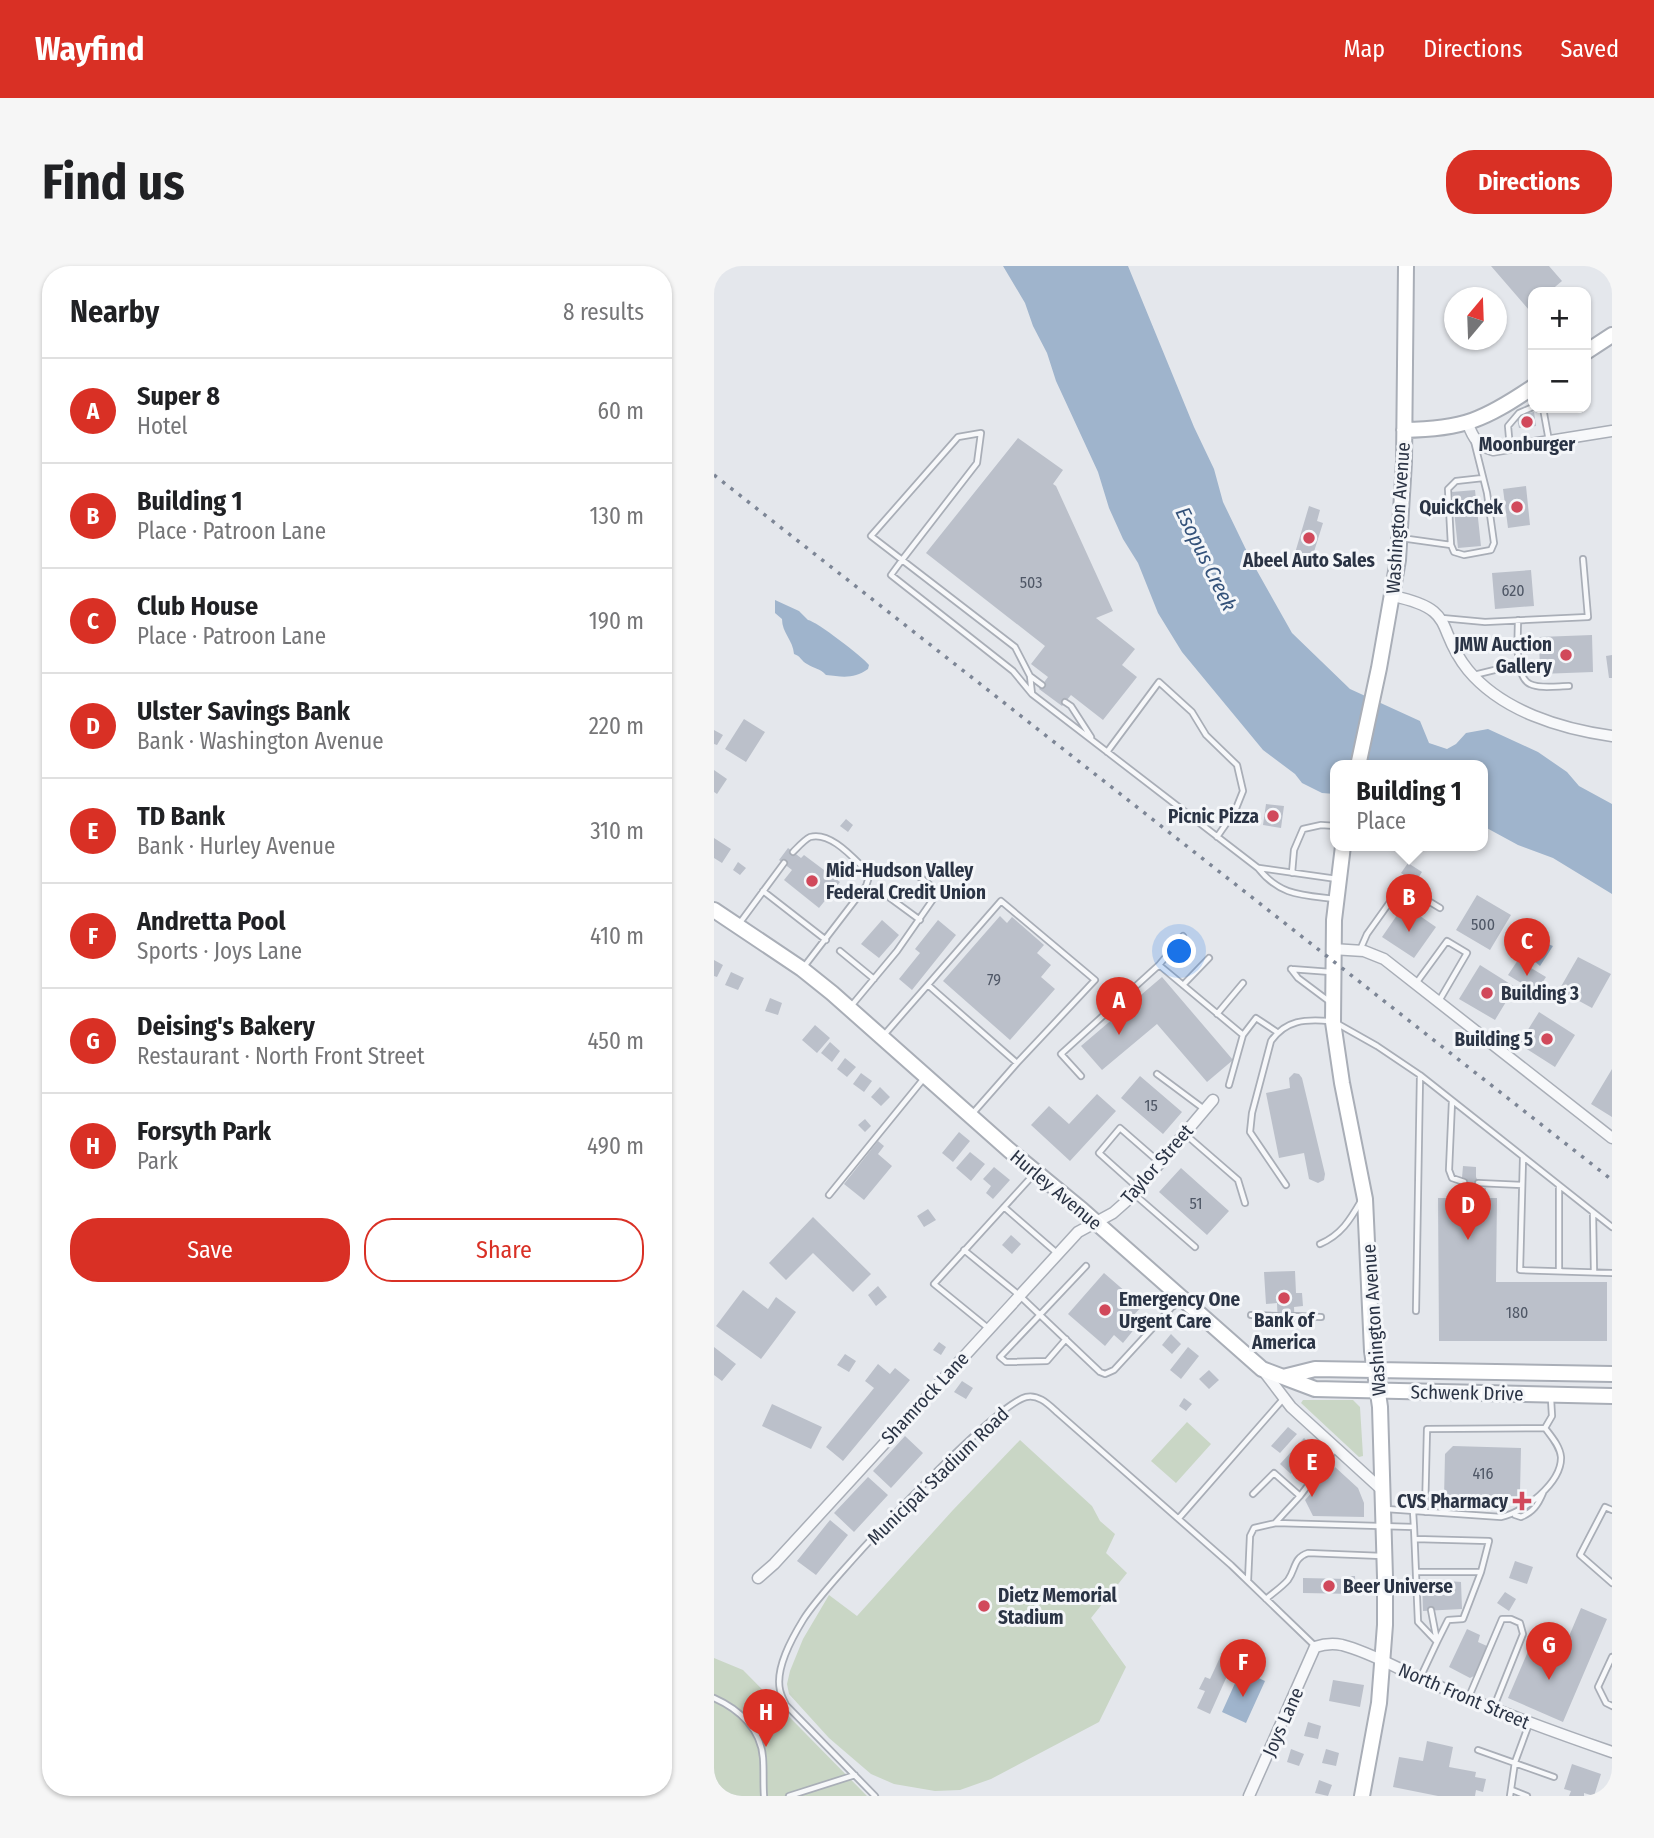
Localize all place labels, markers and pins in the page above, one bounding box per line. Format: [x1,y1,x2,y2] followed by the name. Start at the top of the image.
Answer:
[1519,414,1535,430] marker: Moonburger
[1479,433,1576,456] place label: Moonburger
[1419,496,1503,519] place label: QuickChek
[1509,499,1525,515] marker: QuickChek
[1301,530,1317,546] marker: Abeel Auto Sales
[1242,549,1376,572] place label: Abeel Auto Sales
[1453,633,1553,678] place label: JMW Auction Gallery
[1558,647,1574,663] marker: JMW Auction Gallery
[1168,805,1259,828] place label: Picnic Pizza
[1265,808,1281,824] marker: Picnic Pizza
[826,859,986,904] place label: Mid-Hudson Valley Federal Credit Union
[804,873,820,889] marker: Mid-Hudson Valley Federal Credit Union
[1386,874,1432,932] pin: B
[1504,918,1550,976] pin: C
[1096,977,1142,1035] pin: A
[1501,982,1579,1005] place label: Building 3
[1479,985,1495,1001] marker: Building 3
[1455,1028,1533,1051] place label: Building 5
[1539,1031,1555,1047] marker: Building 5
[1445,1182,1491,1240] pin: D
[1119,1288,1241,1333] place label: Emergency One Urgent Care
[1276,1290,1292,1306] marker: Bank of America
[1097,1302,1113,1318] marker: Emergency One Urgent Care
[1251,1309,1316,1354] place label: Bank of America
[1289,1439,1335,1497] pin: E
[1397,1490,1509,1513] place label: CVS Pharmacy
[1514,1493,1530,1509] marker: CVS Pharmacy
[1343,1575,1453,1598] place label: Beer Universe
[1321,1578,1337,1594] marker: Beer Universe
[998,1584,1118,1629] place label: Dietz Memorial Stadium
[976,1598,992,1614] marker: Dietz Memorial Stadium
[1526,1622,1572,1680] pin: G
[1220,1639,1266,1697] pin: F
[743,1689,789,1747] pin: H

